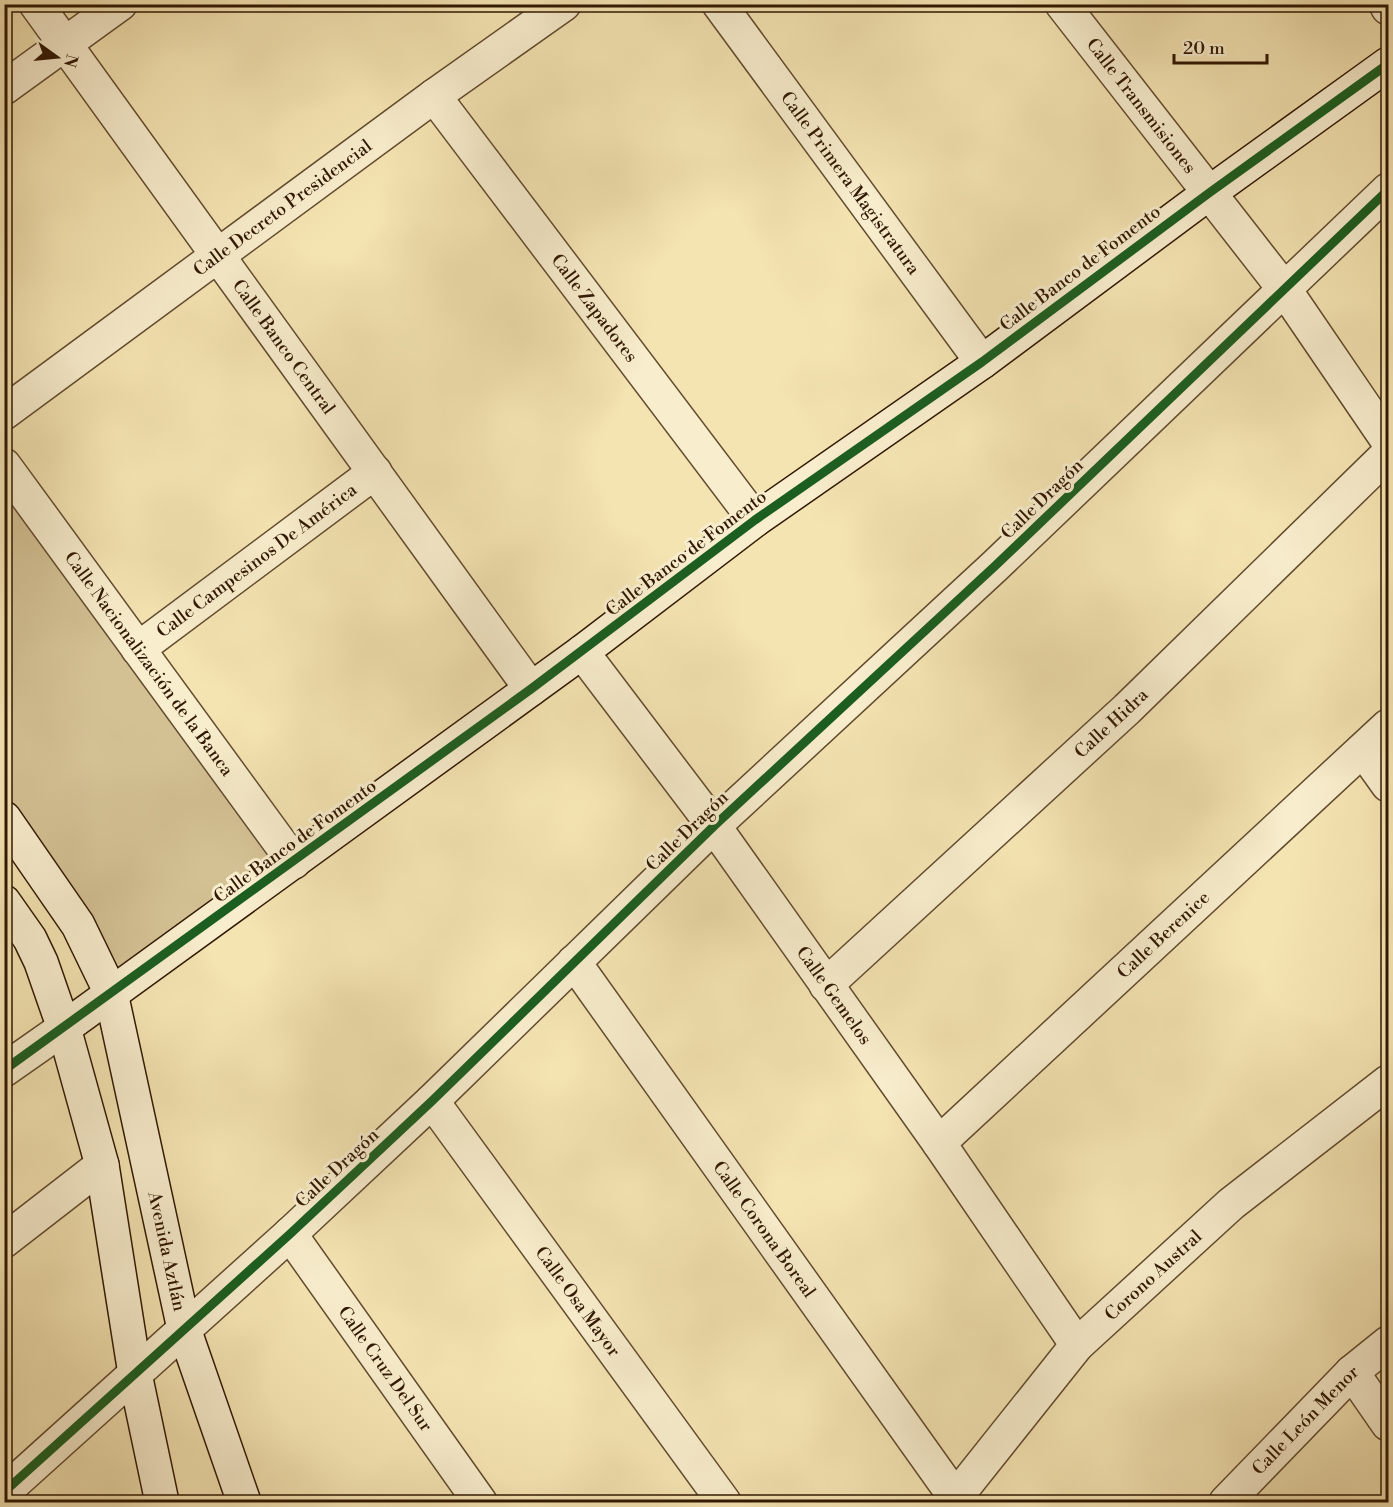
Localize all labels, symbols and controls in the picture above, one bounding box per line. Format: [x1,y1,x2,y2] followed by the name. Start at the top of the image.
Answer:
[27,27,87,87] north arrow
[1174,27,1267,65] scale bar
[1081,34,1201,179] street label: Calle Transmisiones
[1183,37,1225,60] text: 20 m
[59,52,82,70] text: N
[775,87,925,280] street label: Calle Primera Magistratura
[189,134,377,282] street label: Calle Decreto Presidencial
[995,200,1165,337] street label: Calle Banco de Fomento
[546,250,643,367] street label: Calle Zapadores
[227,275,340,420] street label: Calle Banco Central
[996,454,1089,544] street label: Calle Dragón
[152,478,362,643] street label: Calle Campesinos De América
[601,485,771,622] street label: Calle Banco de Fomento
[59,547,239,782] street label: Calle Nacionalización de la Banca
[1070,683,1154,764] street label: Calle Hidra
[209,775,381,908] street label: Calle Banco de Fomento
[641,786,734,876] street label: Calle Dragón
[1112,886,1215,984] street label: Calle Berenice
[791,942,877,1049] street label: Calle Gemelos
[291,1124,384,1213] street label: Calle Dragón
[707,1157,821,1303] street label: Calle Corona Boreal
[142,1188,191,1314] street label: Avenida Aztlán
[1100,1225,1207,1326] street label: Corono Austral
[530,1242,626,1362] street label: Calle Osa Mayor
[333,1302,438,1436] street label: Calle Cruz Del Sur
[1247,1360,1364,1480] street label: Calle León Menor

